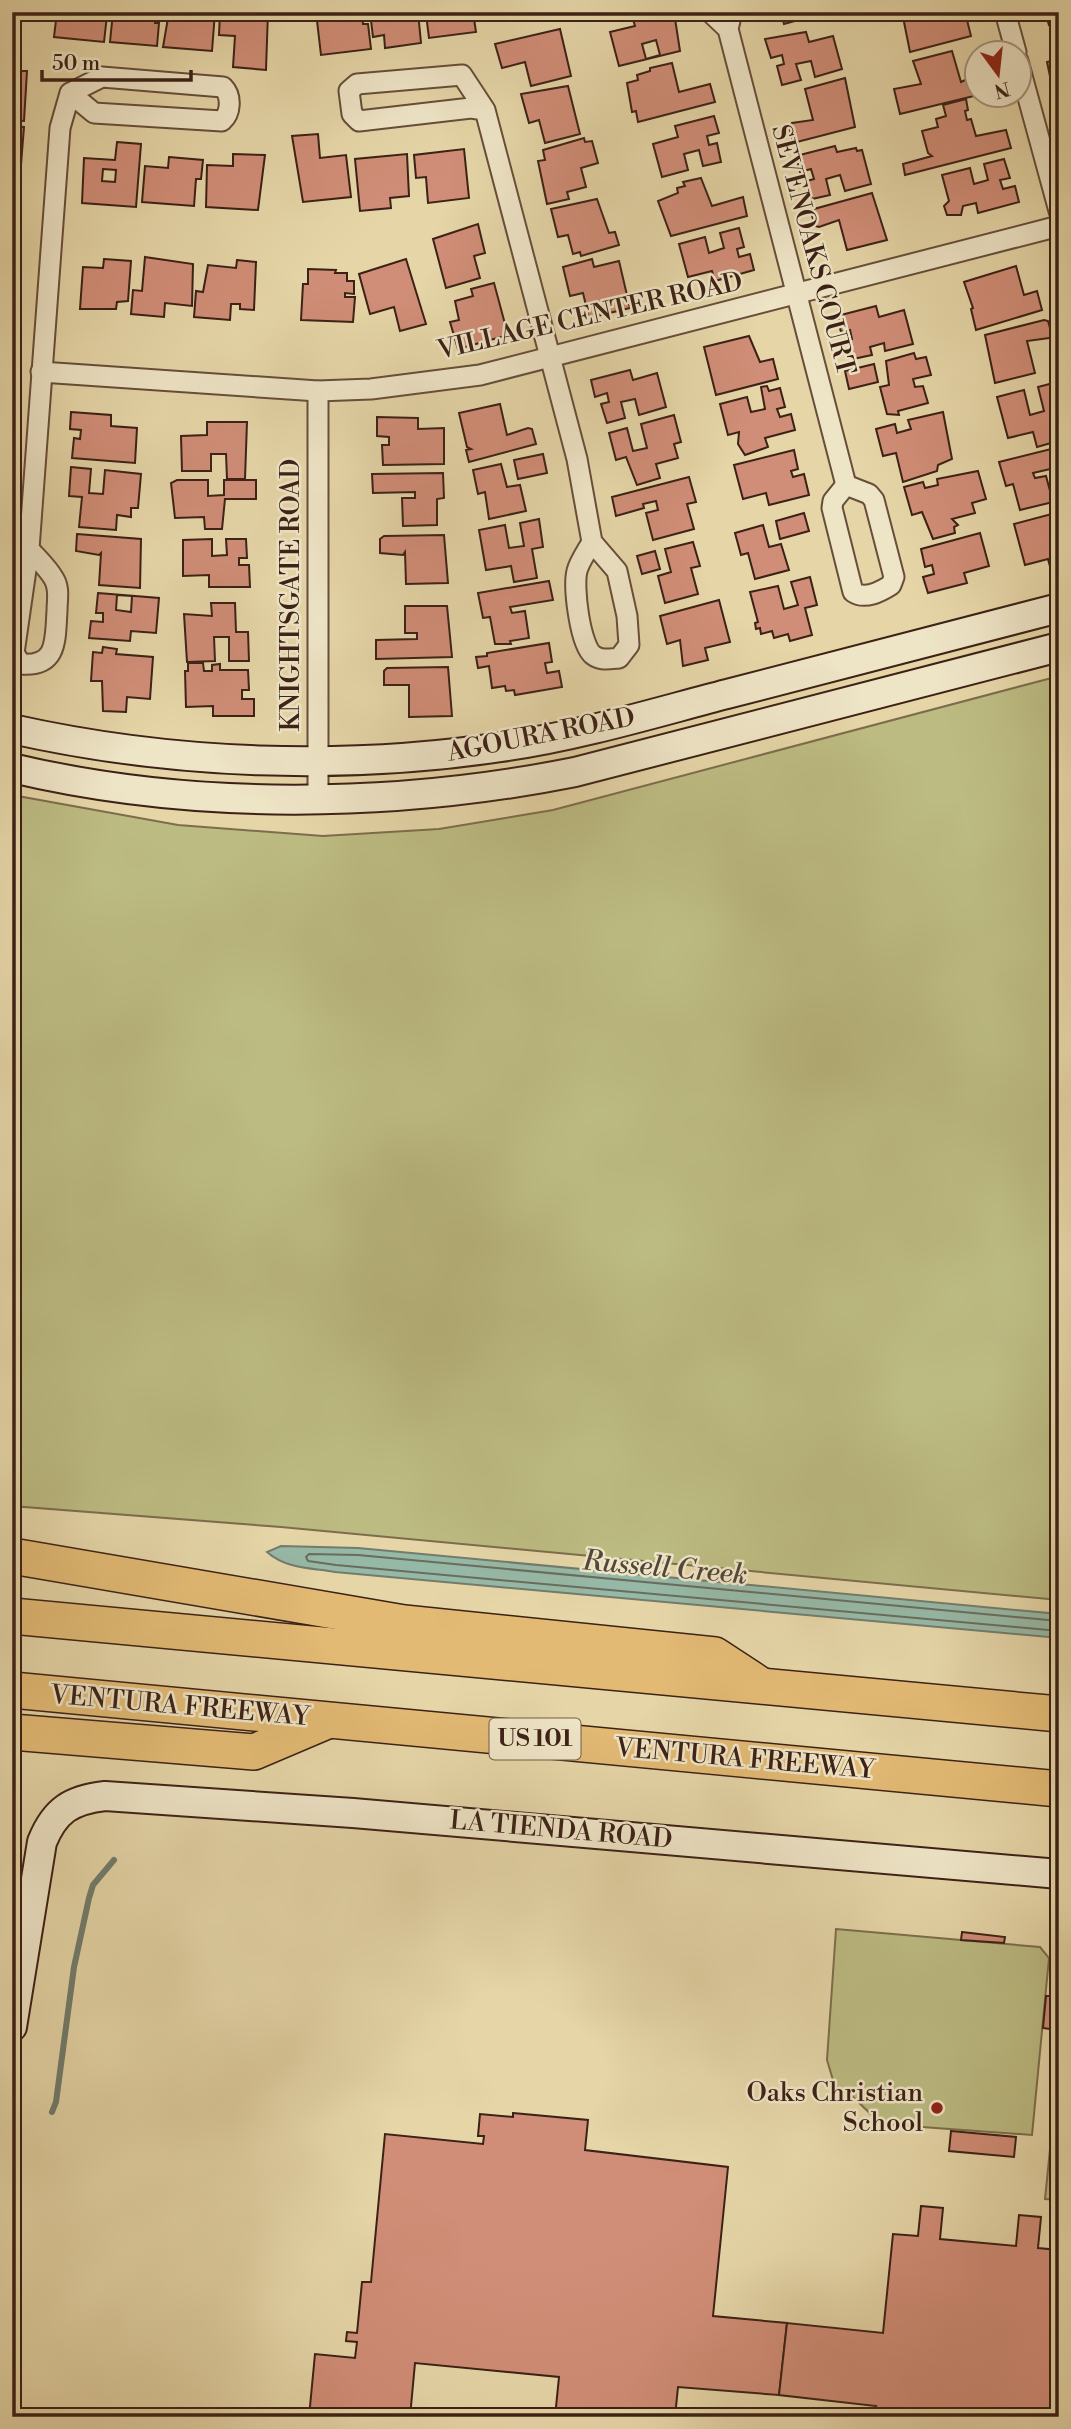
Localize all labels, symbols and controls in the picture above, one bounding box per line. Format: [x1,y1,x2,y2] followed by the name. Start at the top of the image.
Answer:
[42,38,191,82] scale bar
[962,38,1032,108] north arrow
[52,51,100,77] text: 50 m
[992,76,1013,103] text: N
[764,121,862,379] street label: SEVENOAKS COURT
[433,265,746,367] street label: VILLAGE CENTER ROAD
[275,458,307,732] street label: KNIGHTSGATE ROAD
[443,701,638,769] street label: AGOURA ROAD
[580,1543,749,1593] water label: Russell Creek
[48,1679,313,1733] street label: VENTURA FREEWAY
[490,1718,580,1759] road number: US 101
[613,1732,878,1786] street label: VENTURA FREEWAY
[448,1804,674,1856] street label: LA TIENDA ROAD
[746,2077,923,2139] place label: Oaks Christian School
[929,2100,945,2116] marker: Oaks Christian School

